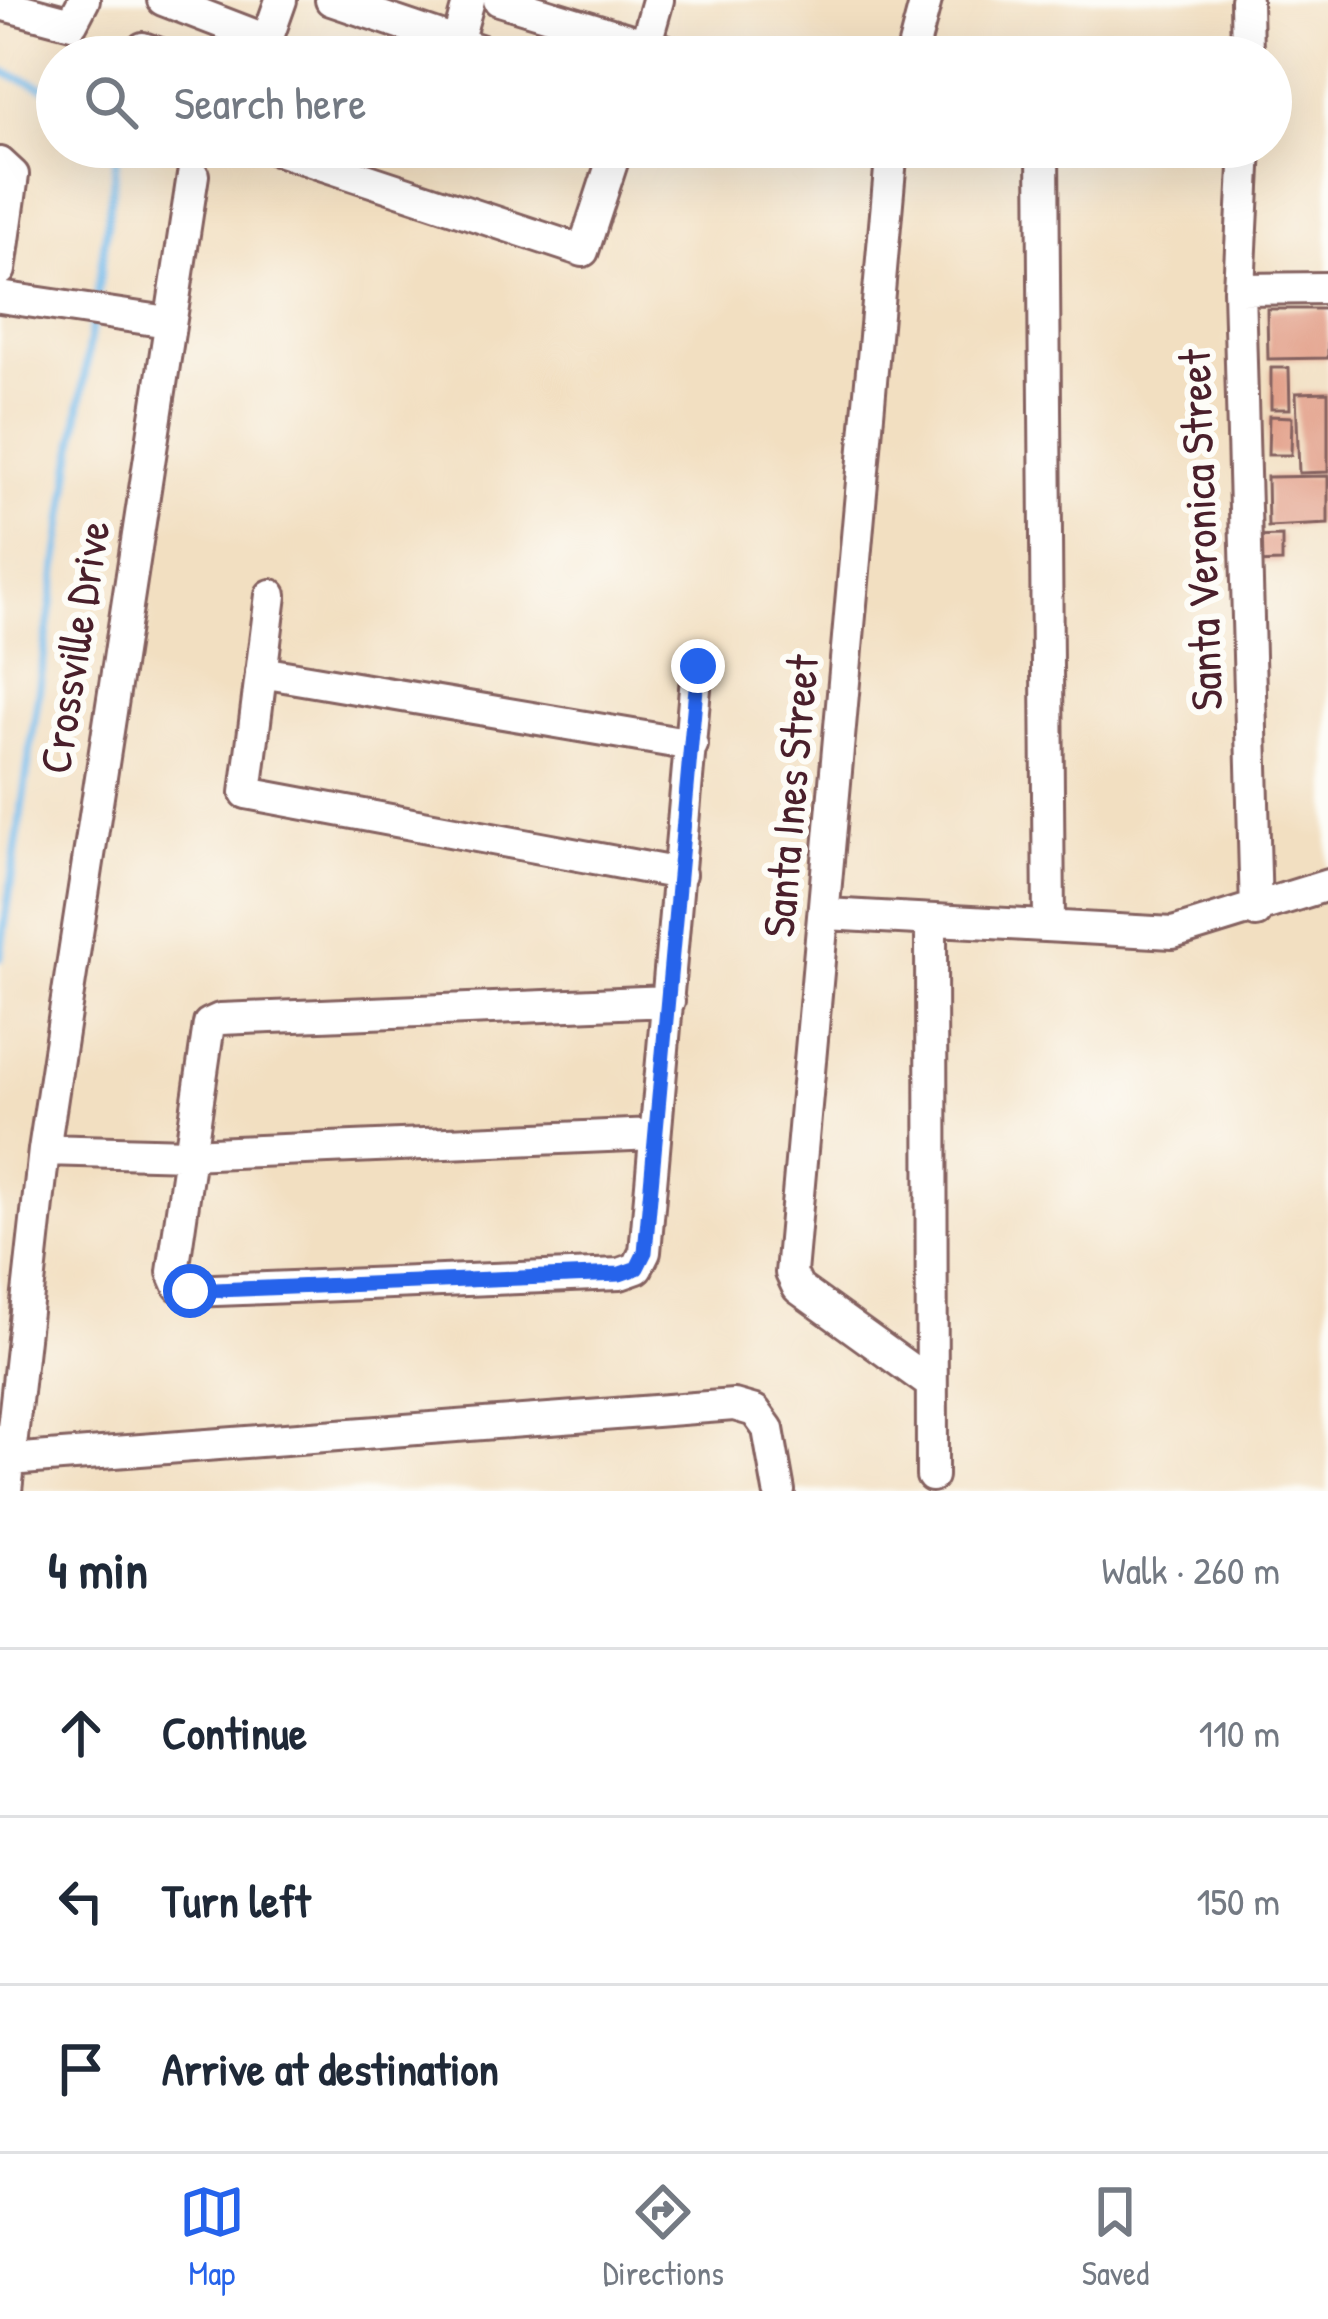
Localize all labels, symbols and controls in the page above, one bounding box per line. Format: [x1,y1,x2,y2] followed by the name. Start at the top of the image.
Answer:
[36,36,1292,168] search box
[78,69,144,135] icon: search
[174,72,366,133] text: Search here
[1163,348,1236,712] street label: Santa Veronica Street
[23,516,124,778] street label: Crossville Drive
[671,639,725,693] route end
[747,652,832,940] street label: Santa Ines Street
[163,1264,217,1318] route start
[48,1535,148,1604] text: 4 min
[1102,1543,1280,1596] text: Walk · 260 m
[48,1700,114,1766] icon: ahead
[162,1702,307,1763] text: Continue
[1199,1706,1280,1759] text: 110 m
[48,1868,114,1934] icon: left
[162,1870,311,1931] text: Turn left
[1196,1874,1280,1927] text: 150 m
[48,2036,114,2102] icon: arrive
[162,2038,499,2099] text: Arrive at destination
[179,2179,245,2295] tab: Map
[603,2179,724,2295] tab: Directions
[1082,2179,1149,2295] tab: Saved

